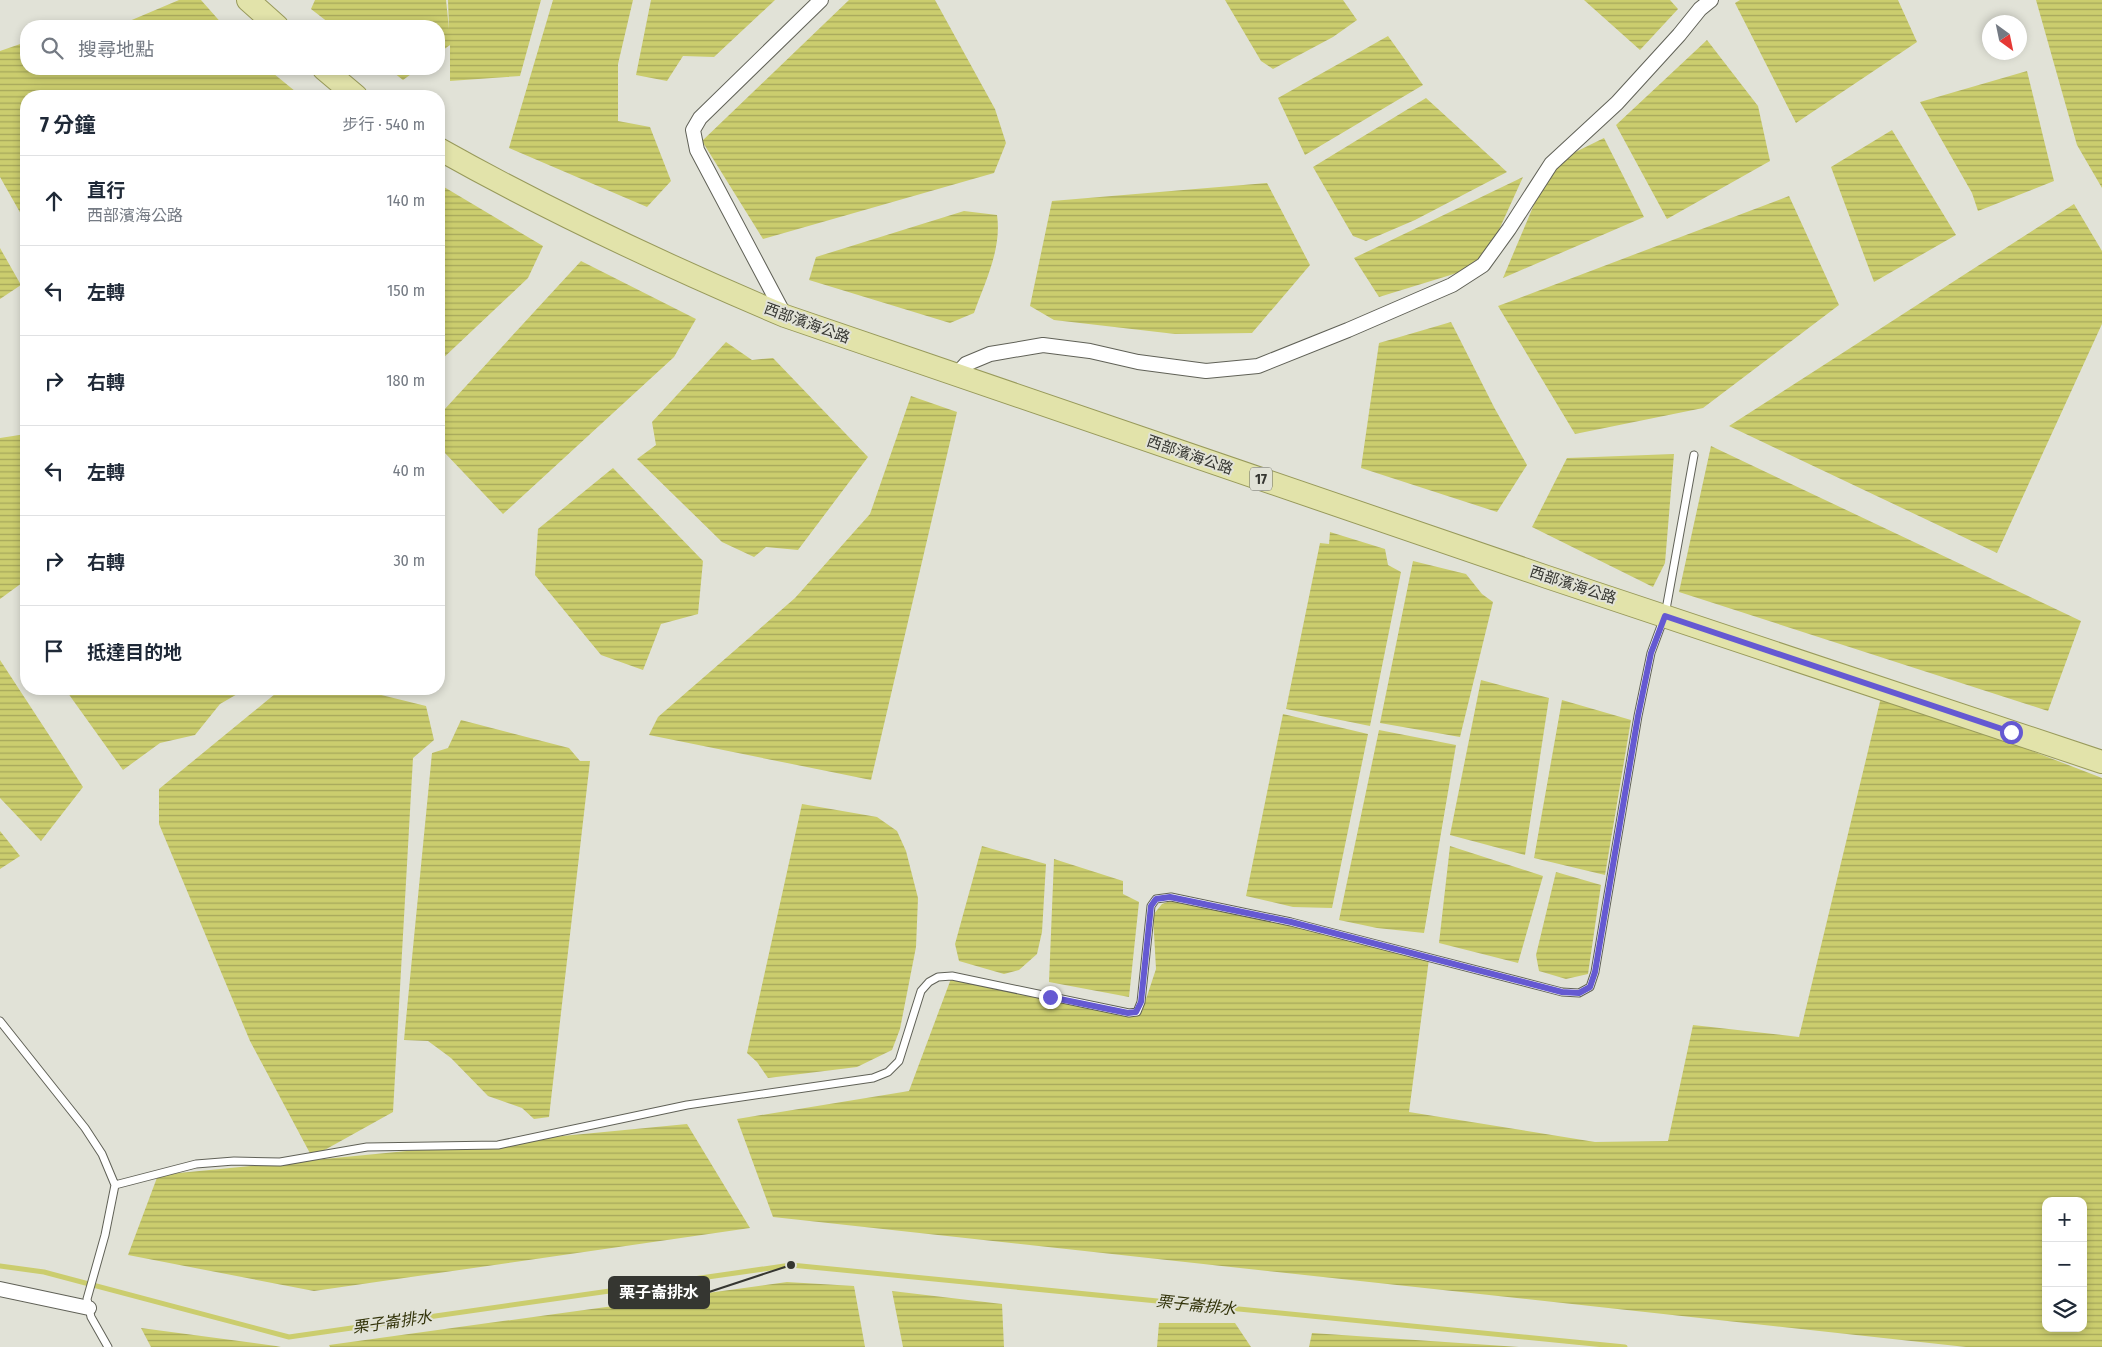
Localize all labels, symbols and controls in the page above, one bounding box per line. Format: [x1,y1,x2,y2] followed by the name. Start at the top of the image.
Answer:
[1982,15,2027,60] north arrow
[20,20,445,75] search box
[38,34,66,62] icon: search
[78,38,154,61] text: 搜尋地點
[40,112,95,138] text: 7 分鐘
[343,115,425,134] text: 步行 · 540 m
[87,179,125,202] text: 直行
[40,187,68,215] icon: ahead
[387,191,425,210] text: 140 m
[87,206,183,225] text: 西部濱海公路
[40,277,68,305] icon: left
[87,281,125,304] text: 左轉
[387,281,425,300] text: 150 m
[762,299,852,347] street label: 西部濱海公路
[40,367,68,395] icon: right
[87,371,125,394] text: 右轉
[386,371,425,390] text: 180 m
[1145,432,1235,478] street label: 西部濱海公路
[40,457,68,485] icon: left
[87,461,125,484] text: 左轉
[393,461,425,480] text: 40 m
[1250,468,1272,490] road number: 17
[40,547,68,575] icon: right
[87,551,125,574] text: 右轉
[393,551,425,570] text: 30 m
[1527,563,1619,607] street label: 西部濱海公路
[40,637,68,665] icon: arrive
[87,641,182,664] text: 抵達目的地
[2000,721,2023,744] route start
[1039,986,1062,1009] route end
[2042,1197,2087,1332] map controls
[2042,1197,2087,1242] button: +
[2042,1242,2087,1287] button: −
[609,1277,709,1308] callout: 栗子崙排水
[619,1283,699,1302] text: 栗子崙排水
[2042,1287,2087,1332] button: layers
[1155,1291,1238,1319] water label: 栗子崙排水
[351,1307,434,1337] water label: 栗子崙排水

